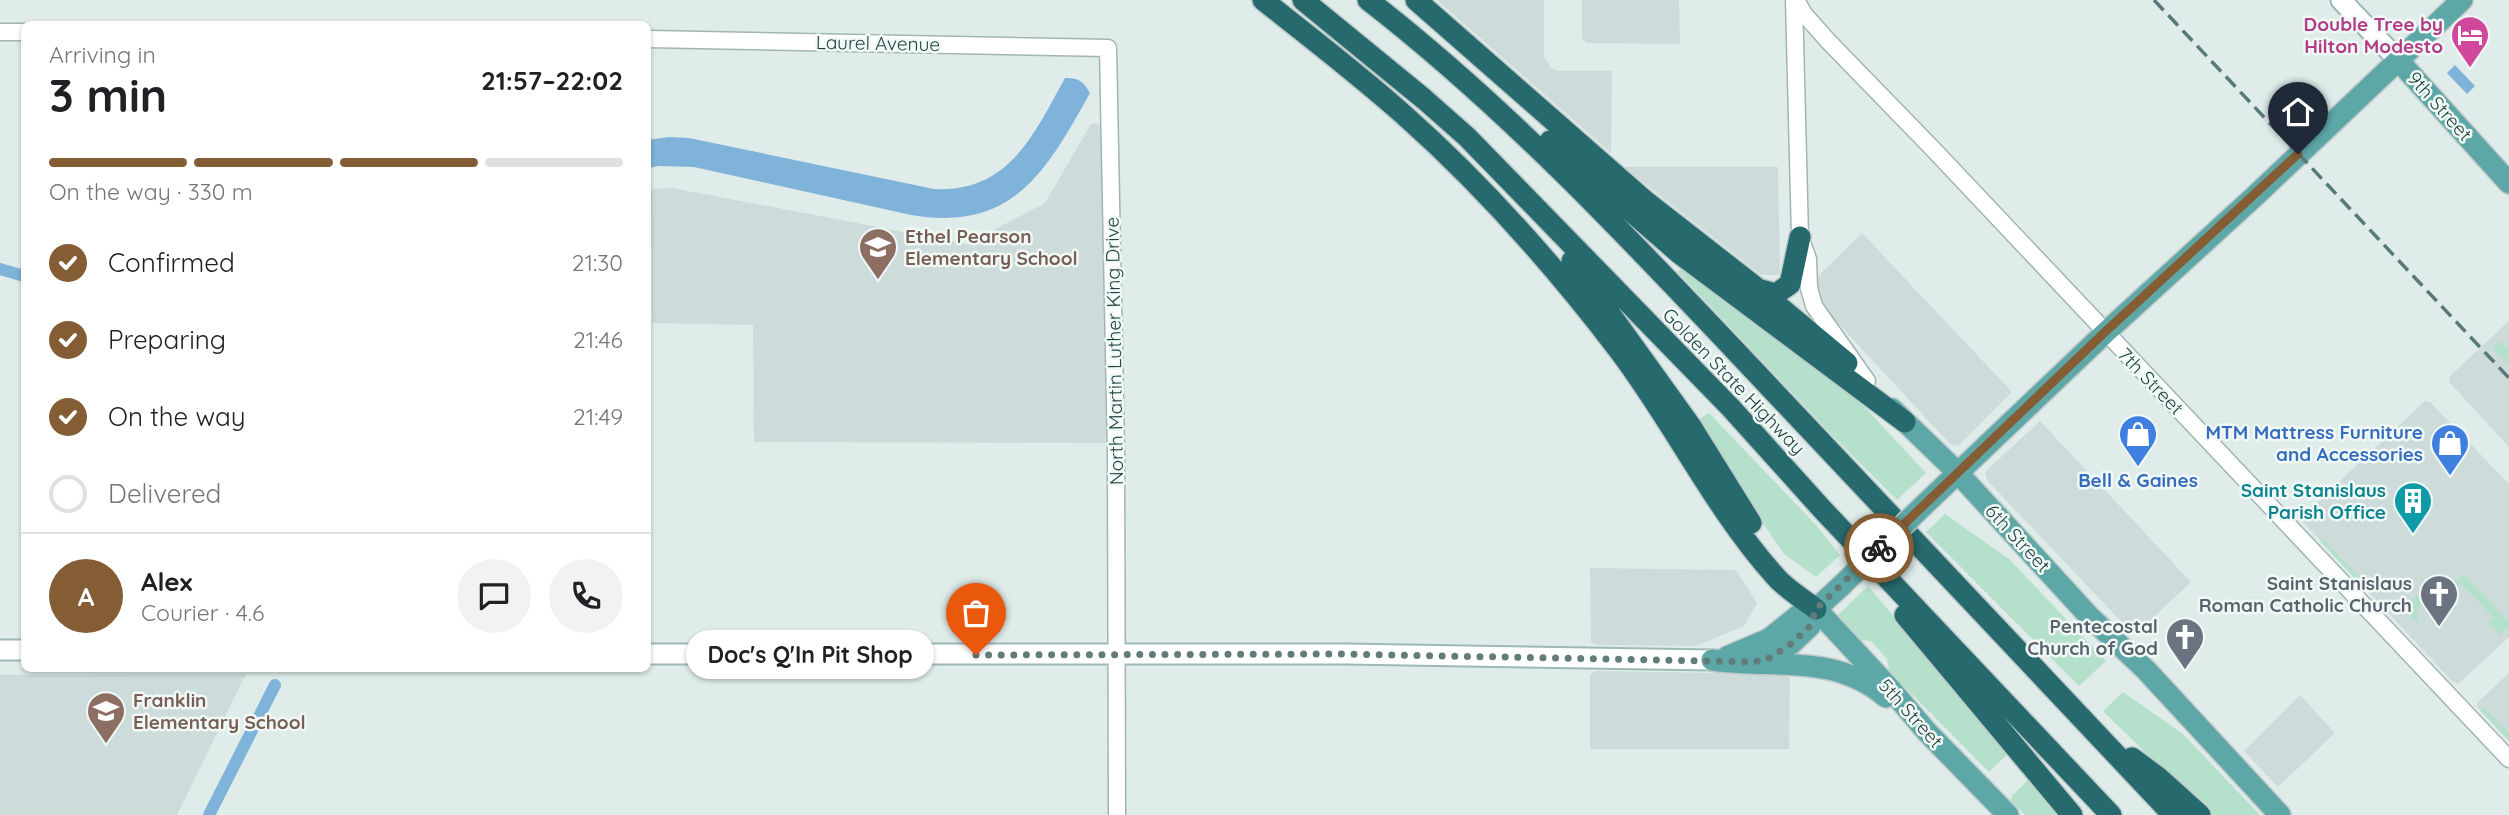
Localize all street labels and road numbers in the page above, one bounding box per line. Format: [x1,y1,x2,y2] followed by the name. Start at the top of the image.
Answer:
[816,30,940,56] street label: Laurel Avenue
[2403,66,2477,146] street label: 9th Street
[1100,217,1128,485] street label: North Martin Luther King Drive
[1658,302,1810,460] street label: Golden State Highway
[2113,342,2189,420] street label: 7th Street
[1980,499,2056,577] street label: 6th Street
[1874,673,1948,753] street label: 5th Street

